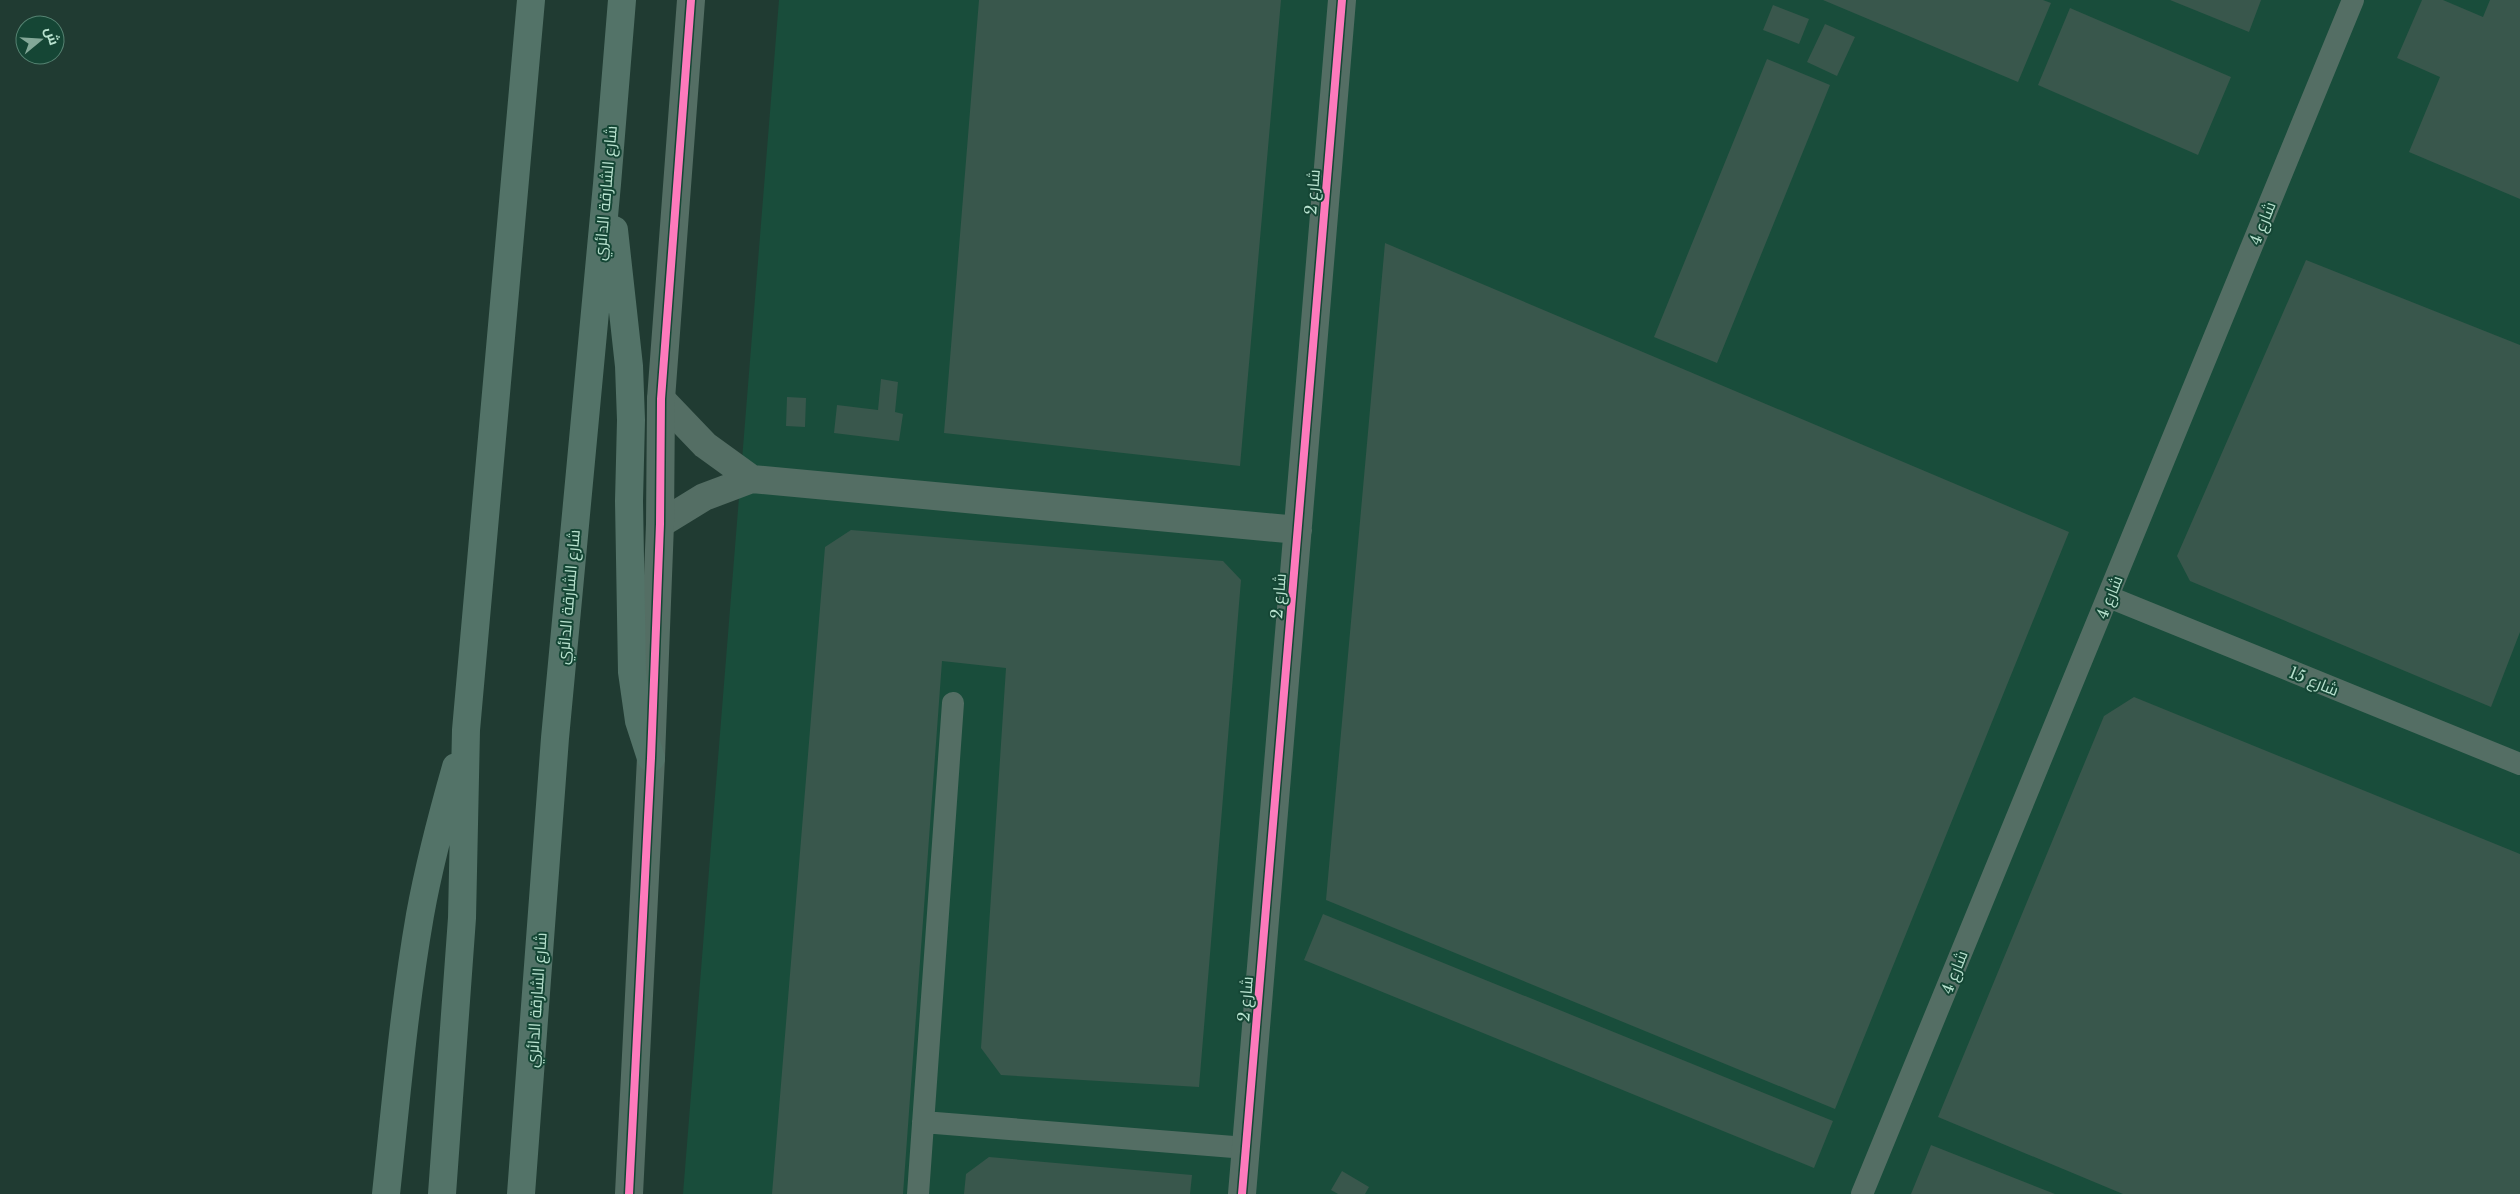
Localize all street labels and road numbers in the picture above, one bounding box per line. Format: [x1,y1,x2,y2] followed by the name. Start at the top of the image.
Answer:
[589,125,625,262] street label: شارع الشارقة الدائري
[1300,168,1326,216] street label: شارع 2
[2244,198,2282,248] street label: شارع 4
[552,529,588,666] street label: شارع الشارقة الدائري
[1266,572,1292,620] street label: شارع 2
[2091,572,2129,622] street label: شارع 4
[2285,662,2342,702] street label: شارع 15
[521,932,555,1069] street label: شارع الشارقة الدائري
[1936,947,1974,997] street label: شارع 4
[1233,975,1259,1023] street label: شارع 2

